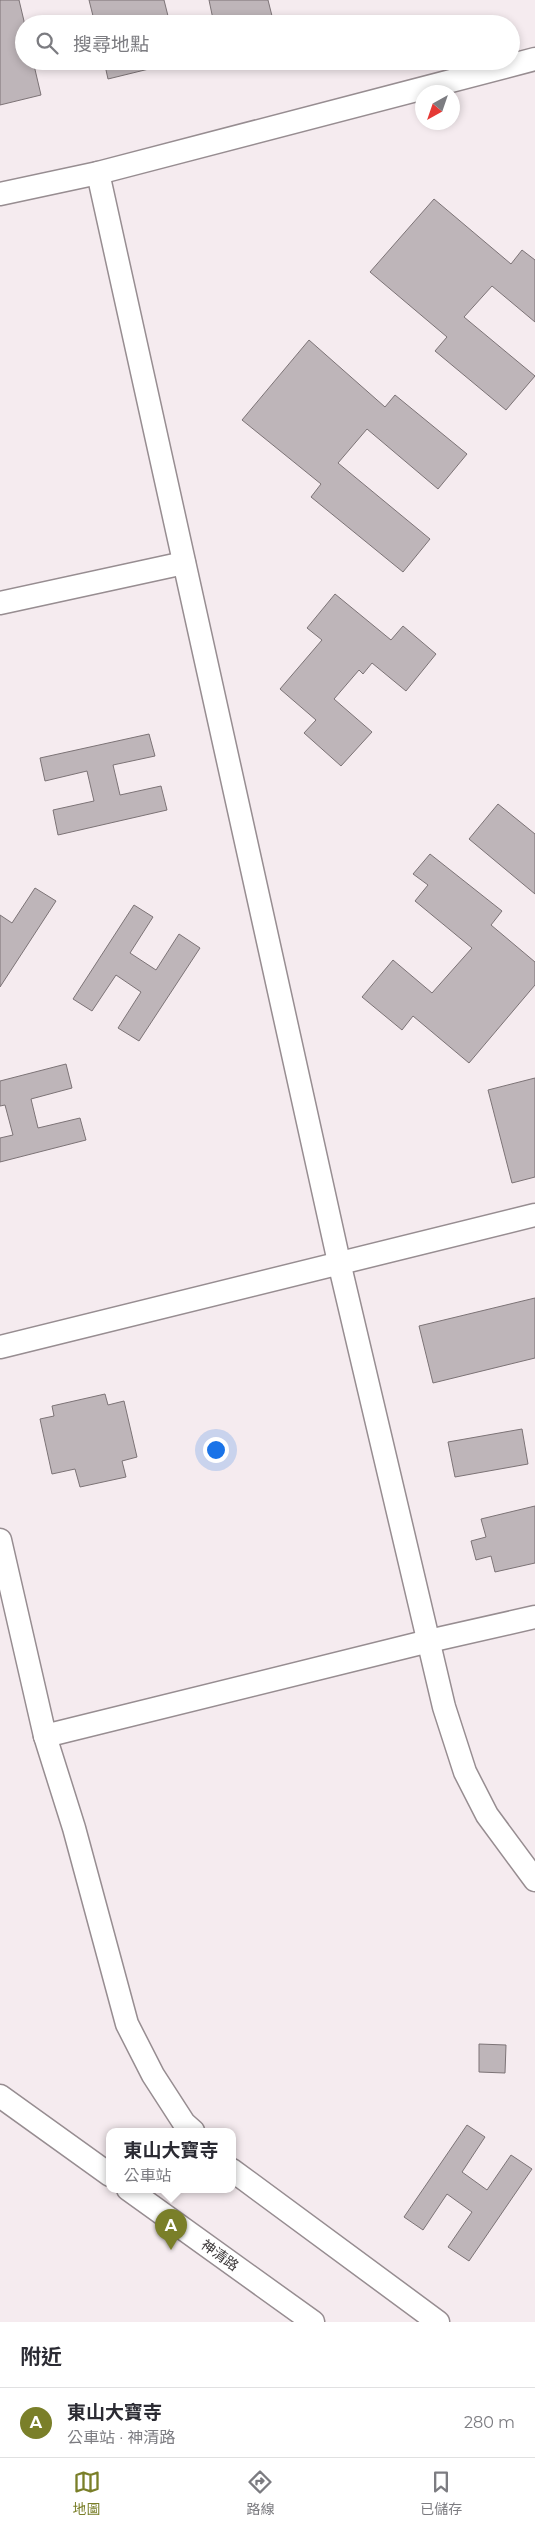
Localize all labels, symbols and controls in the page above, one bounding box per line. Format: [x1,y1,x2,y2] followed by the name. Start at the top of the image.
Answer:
[15,15,520,70] search box
[33,29,61,57] icon: search
[73,33,149,56] text: 搜尋地點
[415,85,460,130] north arrow
[203,1437,229,1463] your location
[106,2128,236,2193] popup
[123,2139,219,2162] text: 東山大寶寺
[123,2166,172,2185] text: 公車站
[155,2209,187,2250] pin: A
[198,2235,242,2275] street label: 神清路
[20,2344,62,2369] text: 附近
[67,2401,162,2424] text: 東山大寶寺
[30,2413,42,2432] text: A
[464,2413,515,2432] text: 280 m
[67,2428,175,2447] text: 公車站 · 神清路
[73,2468,101,2518] tab: 地圖
[246,2468,274,2518] tab: 路線
[420,2468,462,2518] tab: 已儲存

